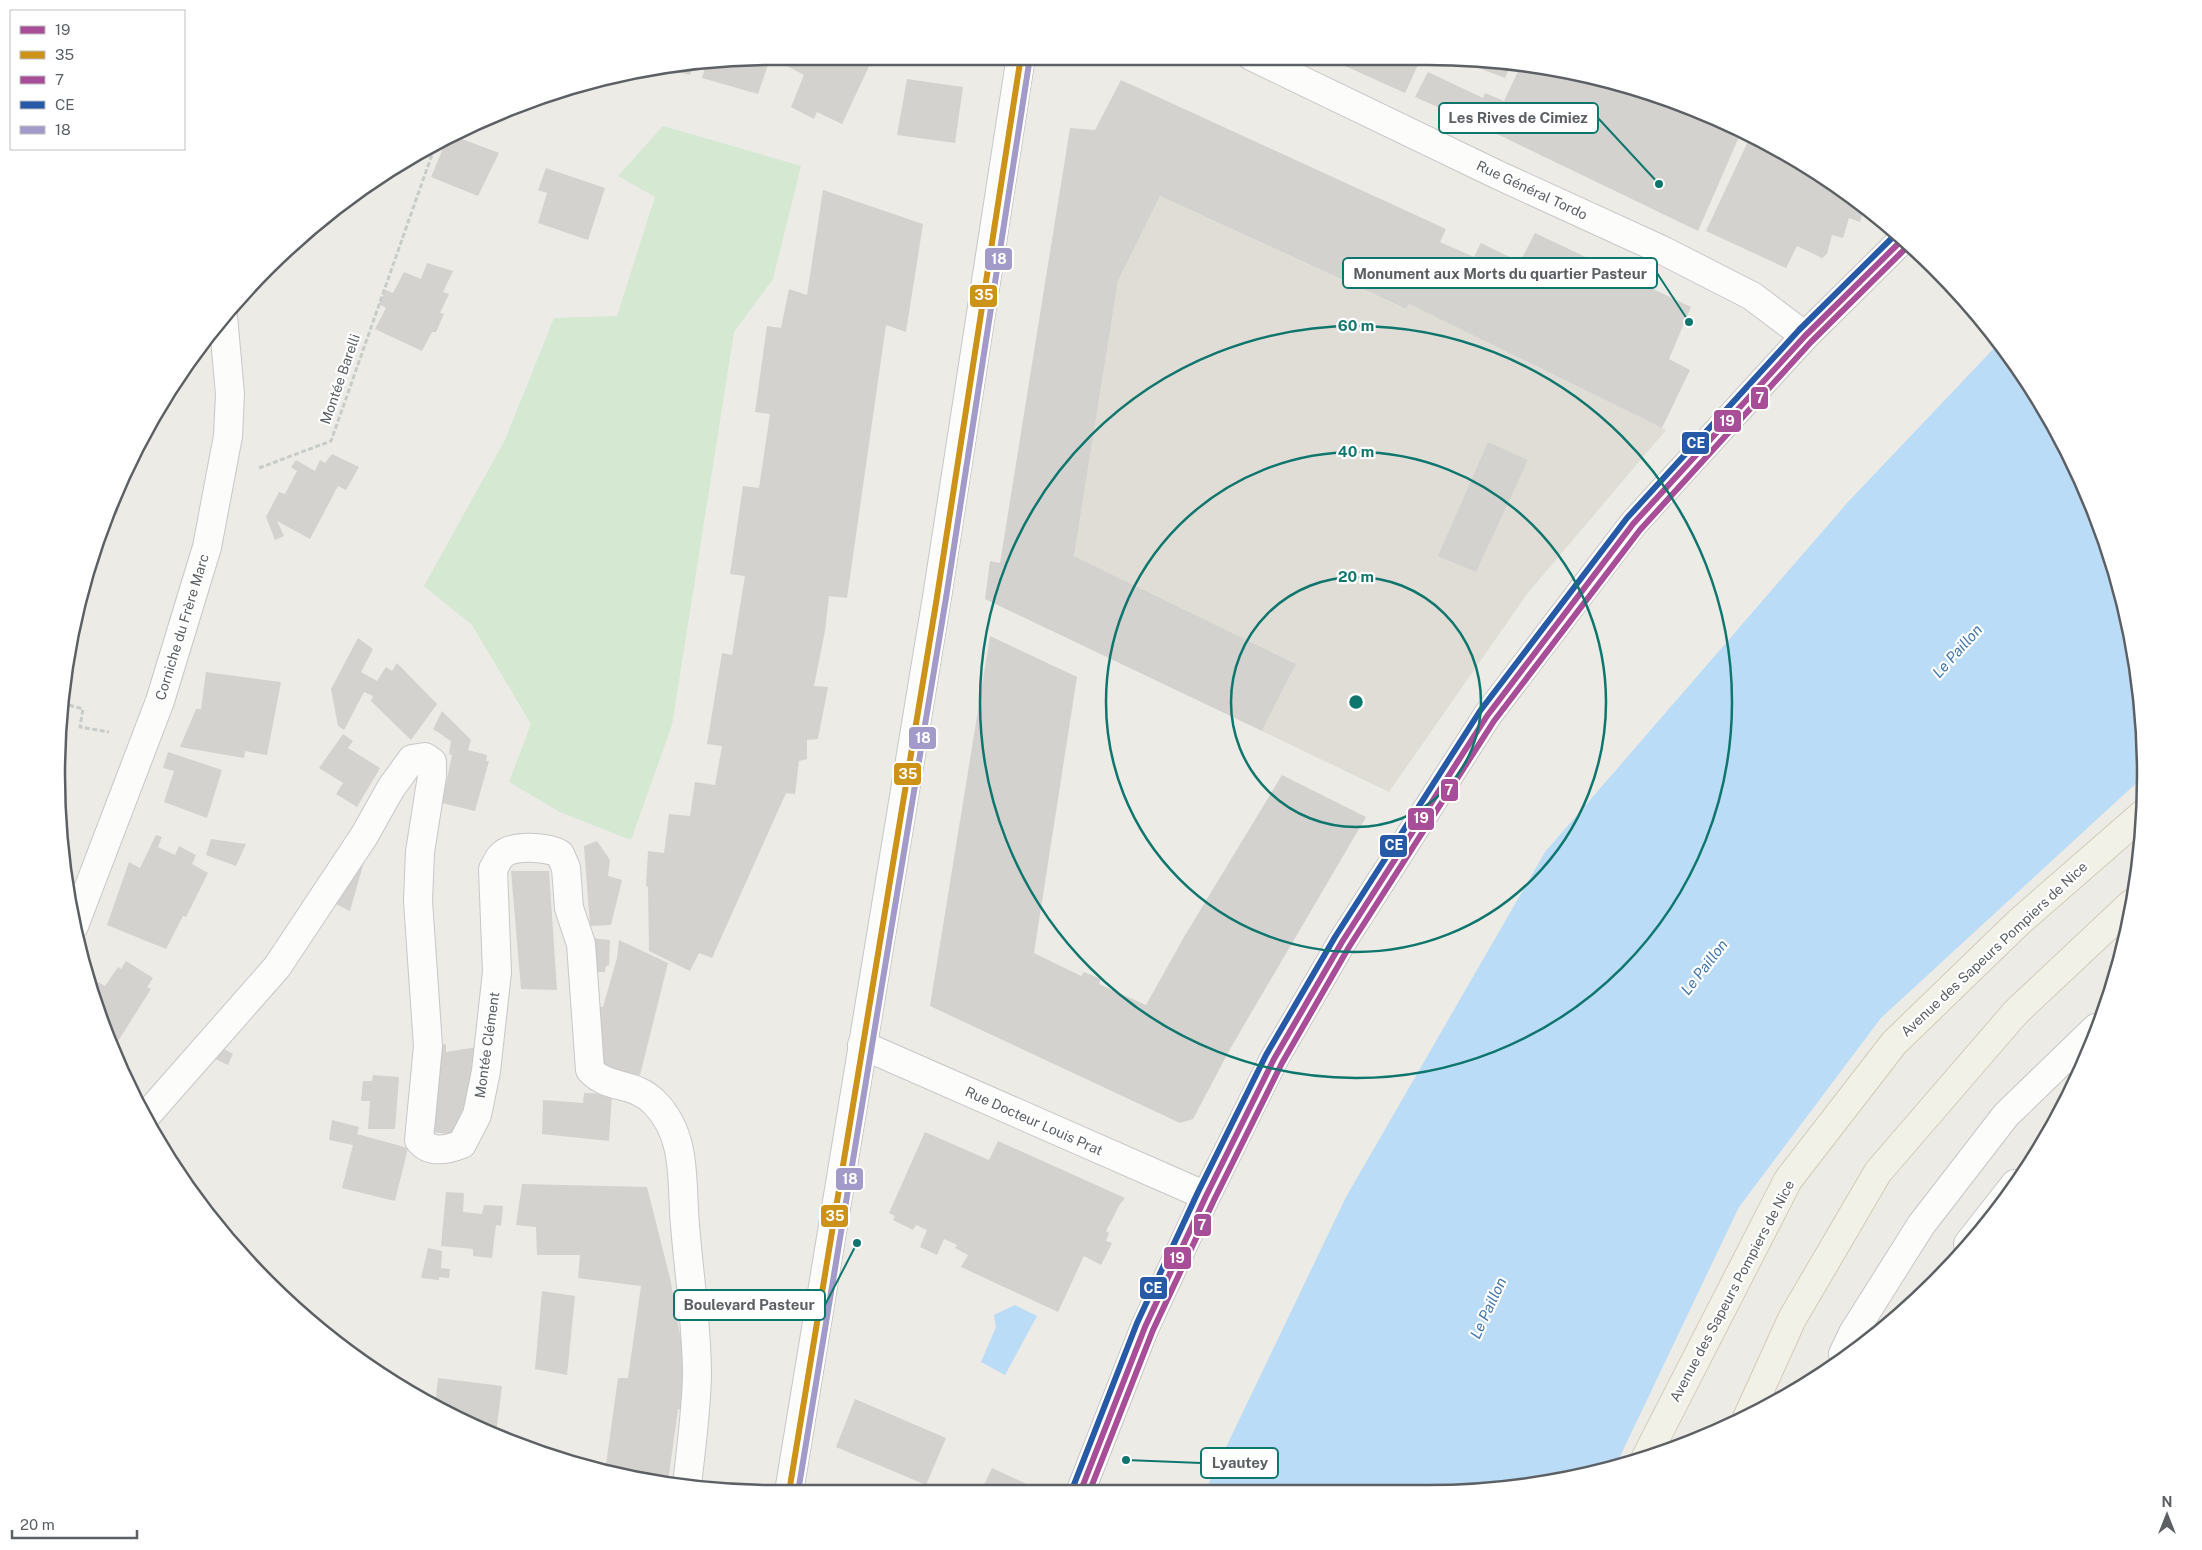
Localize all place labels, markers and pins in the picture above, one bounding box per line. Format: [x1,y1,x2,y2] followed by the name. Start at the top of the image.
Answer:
[1439,103,1598,133] callout: Les Rives de Cimiez
[1343,258,1657,288] callout: Monument aux Morts du quartier Pasteur
[1347,693,1365,711] centre of rings
[674,1290,825,1320] callout: Boulevard Pasteur
[1201,1448,1278,1478] callout: Lyautey

